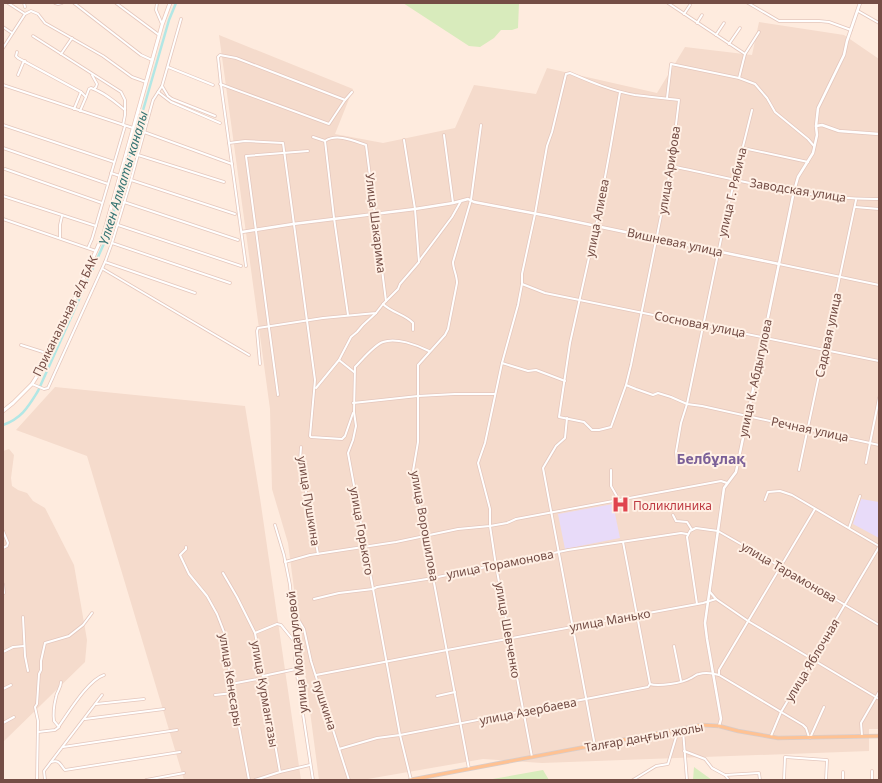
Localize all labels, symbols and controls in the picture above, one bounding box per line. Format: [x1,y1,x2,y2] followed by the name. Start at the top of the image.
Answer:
[94,108,152,247] water label: Үлкен Алматы каналы
[654,125,684,215] street label: улица Арифова
[713,146,751,238] street label: улица Г. Рябича
[361,172,391,274] street label: Улица Шакарима
[749,174,847,206] street label: Заводская улица
[581,177,613,259] street label: улица Алиева
[626,224,724,260] street label: Вишневая улица
[28,252,102,379] street label: Приканальная а/д БАК
[811,291,845,379] street label: Садовая улица
[653,307,747,341] street label: Сосновая улица
[734,317,776,439] street label: улица К. Абдыгулова
[770,412,850,446] street label: Речная улица
[676,449,746,468] district label: Белбұлақ
[294,455,324,547] street label: улица Пушкина
[407,469,443,583] street label: улица Ворошилова
[346,486,378,576] street label: улица Горького
[610,495,630,515] hospital icon: Поликлиника
[633,497,712,514] place label: Поликлиника
[738,538,840,606] street label: улица Тарамонова
[445,545,555,583] street label: улица Торамонова
[491,581,525,679] street label: улица Шевченко
[282,590,312,714] street label: улица Молдагуловой
[568,605,652,635] street label: улица Манько
[780,615,844,705] street label: улица Яблочная
[215,632,247,728] street label: улица Кенесары
[247,639,283,749] street label: улица Курмангазы
[309,678,341,732] street label: пушкина
[478,693,578,729] street label: улица Азербаева
[583,718,705,756] street label: Талғар даңғыл жолы

